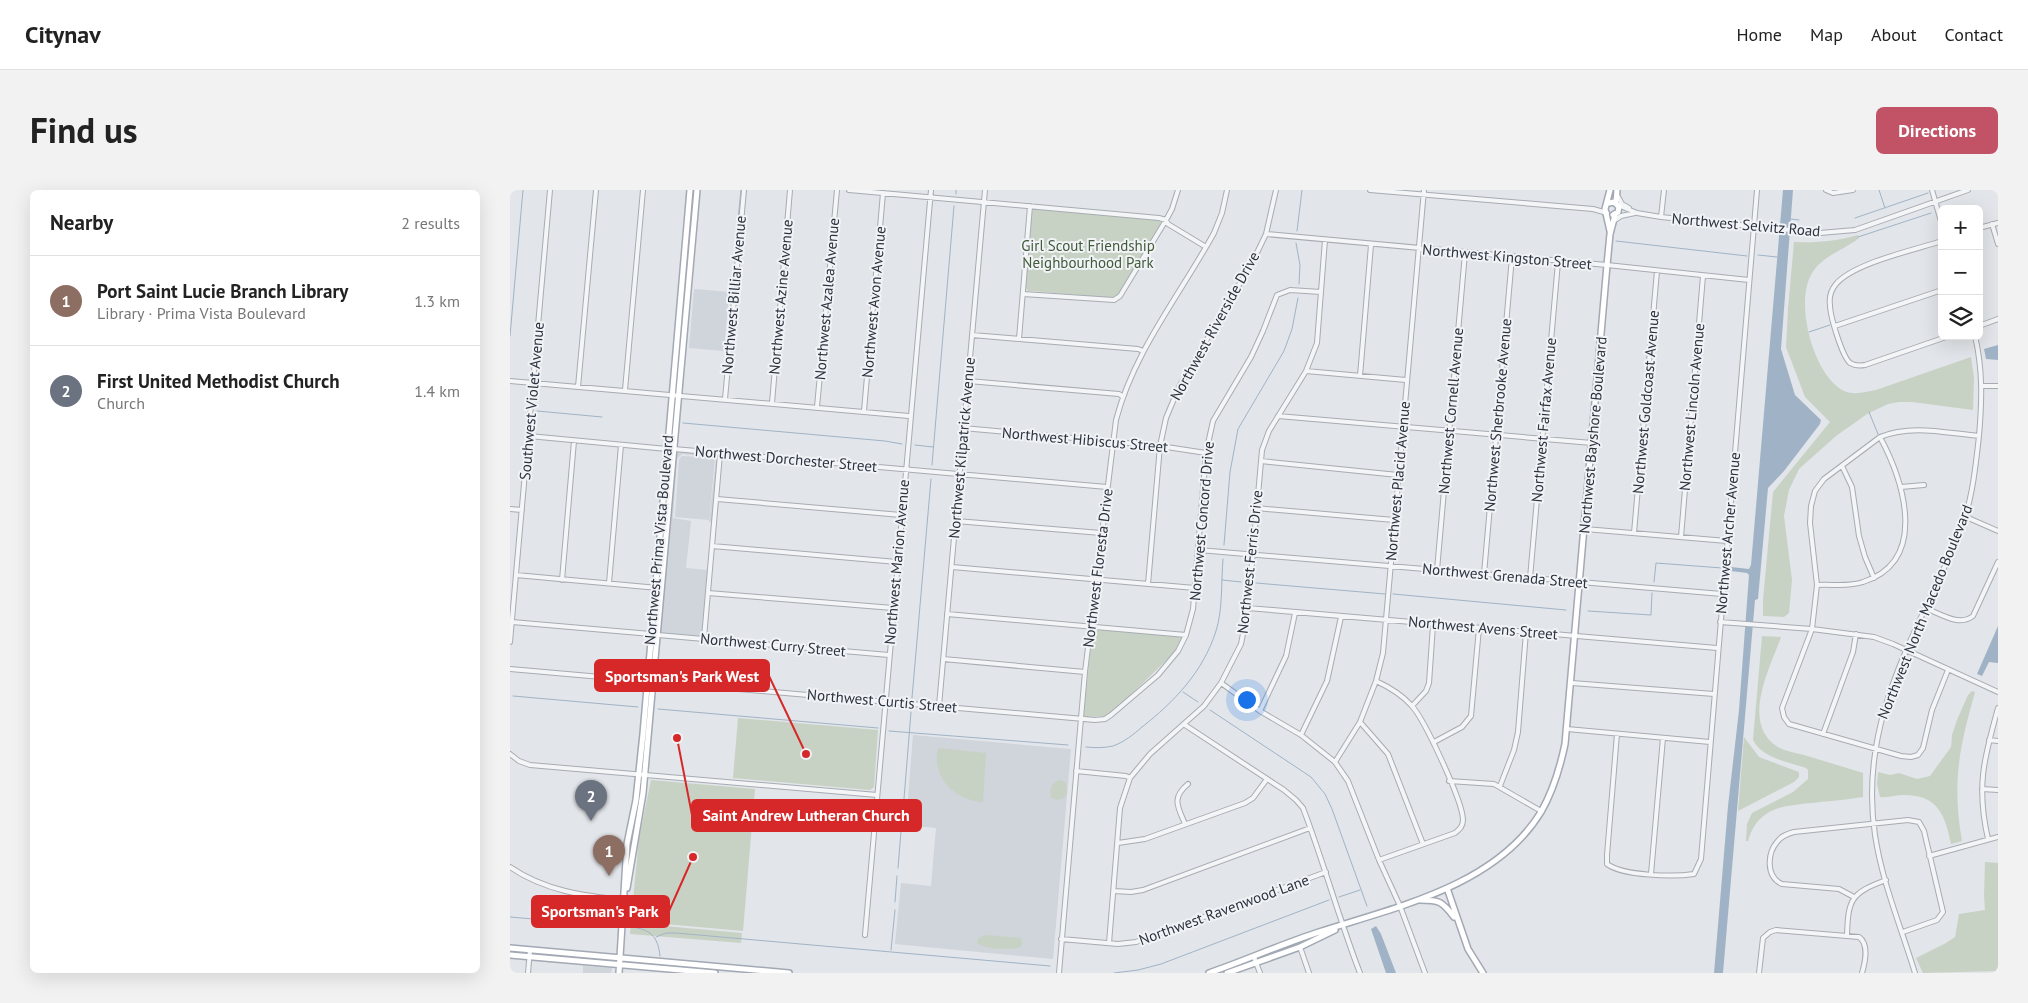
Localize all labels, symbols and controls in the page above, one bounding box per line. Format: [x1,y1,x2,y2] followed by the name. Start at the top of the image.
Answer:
[25,19,101,50] text: Citynav
[1736,23,1782,46] text: Home
[1810,23,1843,46] text: Map
[1871,23,1917,46] text: About
[1945,23,2003,46] text: Contact
[30,107,138,153] text: Find us
[1876,107,1998,154] button: Directions
[1938,205,1983,340] map controls
[1938,205,1983,250] button: +
[50,209,113,236] text: Nearby
[1671,209,1821,240] street label: Northwest Selvitz Road
[401,213,460,233] text: 2 results
[717,215,750,375] street label: Northwest Billiar Avenue
[810,217,843,381] street label: Northwest Azalea Avenue
[764,219,797,375] street label: Northwest Azine Avenue
[857,225,890,379] street label: Northwest Avon Avenue
[1021,236,1155,272] park label: Girl Scout Friendship Neighbourhood Park
[1421,240,1593,273] street label: Northwest Kingston Street
[1166,248,1263,404] street label: Northwest Riverside Drive
[1938,250,1983,295] button: −
[97,279,348,303] text: Port Saint Lucie Branch Library
[61,291,71,311] text: 1
[414,291,460,311] text: 1.3 km
[1938,295,1983,340] button: layers
[97,303,306,323] text: Library · Prima Vista Boulevard
[1628,309,1663,495] street label: Northwest Goldcoast Avenue
[1480,317,1515,512] street label: Northwest Sherbrooke Avenue
[515,321,548,481] street label: Southwest Violet Avenue
[1675,322,1708,492] street label: Northwest Lincoln Avenue
[1434,327,1467,495] street label: Northwest Cornell Avenue
[1574,336,1611,534] street label: Northwest Bayshore Boulevard
[1527,337,1560,503] street label: Northwest Fairfax Avenue
[944,356,979,539] street label: Northwest Kilpatrick Avenue
[97,369,340,393] text: First United Methodist Church
[61,381,71,401] text: 2
[414,381,460,401] text: 1.4 km
[97,393,145,413] text: Church
[1381,400,1414,562] street label: Northwest Placid Avenue
[1001,423,1169,456] street label: Northwest Hibiscus Street
[640,434,677,646] street label: Northwest Prima Vista Boulevard
[1185,440,1218,602] street label: Northwest Concord Drive
[694,441,878,476] street label: Northwest Dorchester Street
[1711,451,1744,615] street label: Northwest Archer Avenue
[880,478,913,645] street label: Northwest Marion Avenue
[1078,487,1117,649] street label: Northwest Floresta Drive
[1233,489,1266,635] street label: Northwest Ferris Drive
[1873,502,1976,722] street label: Northwest North Macedo Boulevard
[1421,559,1589,592] street label: Northwest Grenada Street
[1407,611,1559,644] street label: Northwest Avens Street
[699,629,847,660] street label: Northwest Curry Street
[595,660,769,691] callout: Sportsman's Park West
[605,666,759,686] text: Sportsman's Park West
[806,684,958,717] street label: Northwest Curtis Street
[1234,687,1260,713] your location
[575,780,607,821] pin: 2
[692,800,921,831] callout: Saint Andrew Lutheran Church
[702,805,910,825] text: Saint Andrew Lutheran Church
[593,835,625,876] pin: 1
[1136,870,1312,949] street label: Northwest Ravenwood Lane
[532,896,669,927] callout: Sportsman's Park
[541,901,659,921] text: Sportsman's Park

